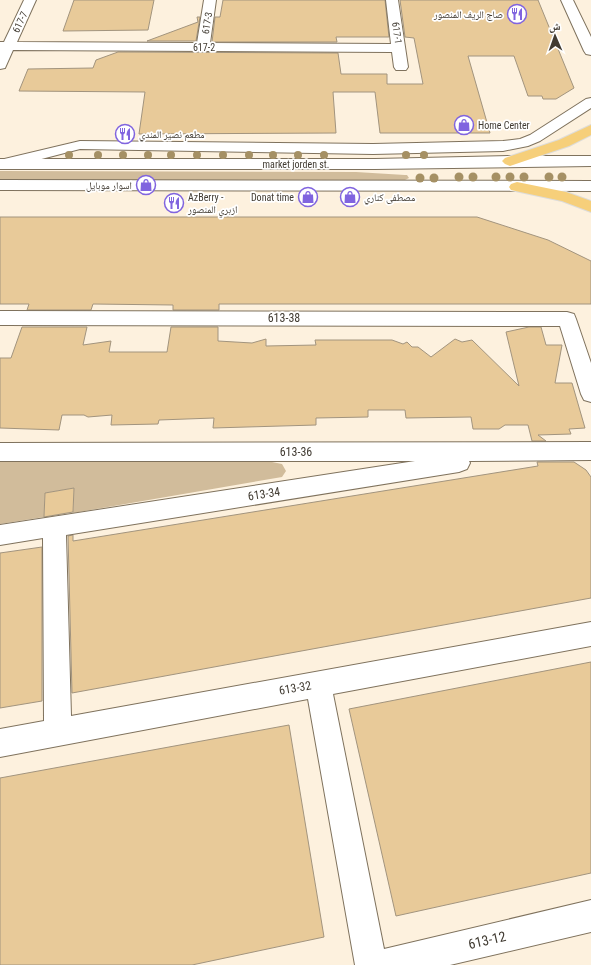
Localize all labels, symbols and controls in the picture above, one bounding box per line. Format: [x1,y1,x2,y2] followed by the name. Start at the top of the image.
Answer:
[506,3,528,25] restaurant icon: صاج الريف المنصور
[433,9,503,21] place label: صاج الريف المنصور
[10,10,30,34] street label: 617-7
[200,11,214,35] street label: 617-3
[535,16,575,56] north arrow
[549,20,561,34] text: ش
[390,21,404,45] street label: 617-1
[193,42,215,53] street label: 617-2
[453,114,475,136] shop icon: Home Center
[478,120,530,131] place label: Home Center
[114,123,136,145] restaurant icon: مطعم نصير المندي
[139,129,205,142] place label: مطعم نصير المندي
[263,159,329,170] street label: market jorden st.
[135,174,157,196] shop icon: اسوار موبايل
[86,180,132,192] place label: اسوار موبايل
[297,186,319,208] shop icon: Donat time
[339,186,361,208] shop icon: مصطفى كناري
[163,192,185,214] restaurant icon: AzBerry - ازبري المنصور
[187,192,237,217] place label: AzBerry - ازبري المنصور
[251,192,294,203] place label: Donat time
[364,192,416,205] place label: مصطفى كناري
[268,311,300,325] street label: 613-38
[280,445,312,459] street label: 613-36
[247,485,281,503] street label: 613-34
[278,678,312,698] street label: 613-32
[467,928,507,952] street label: 613-12

